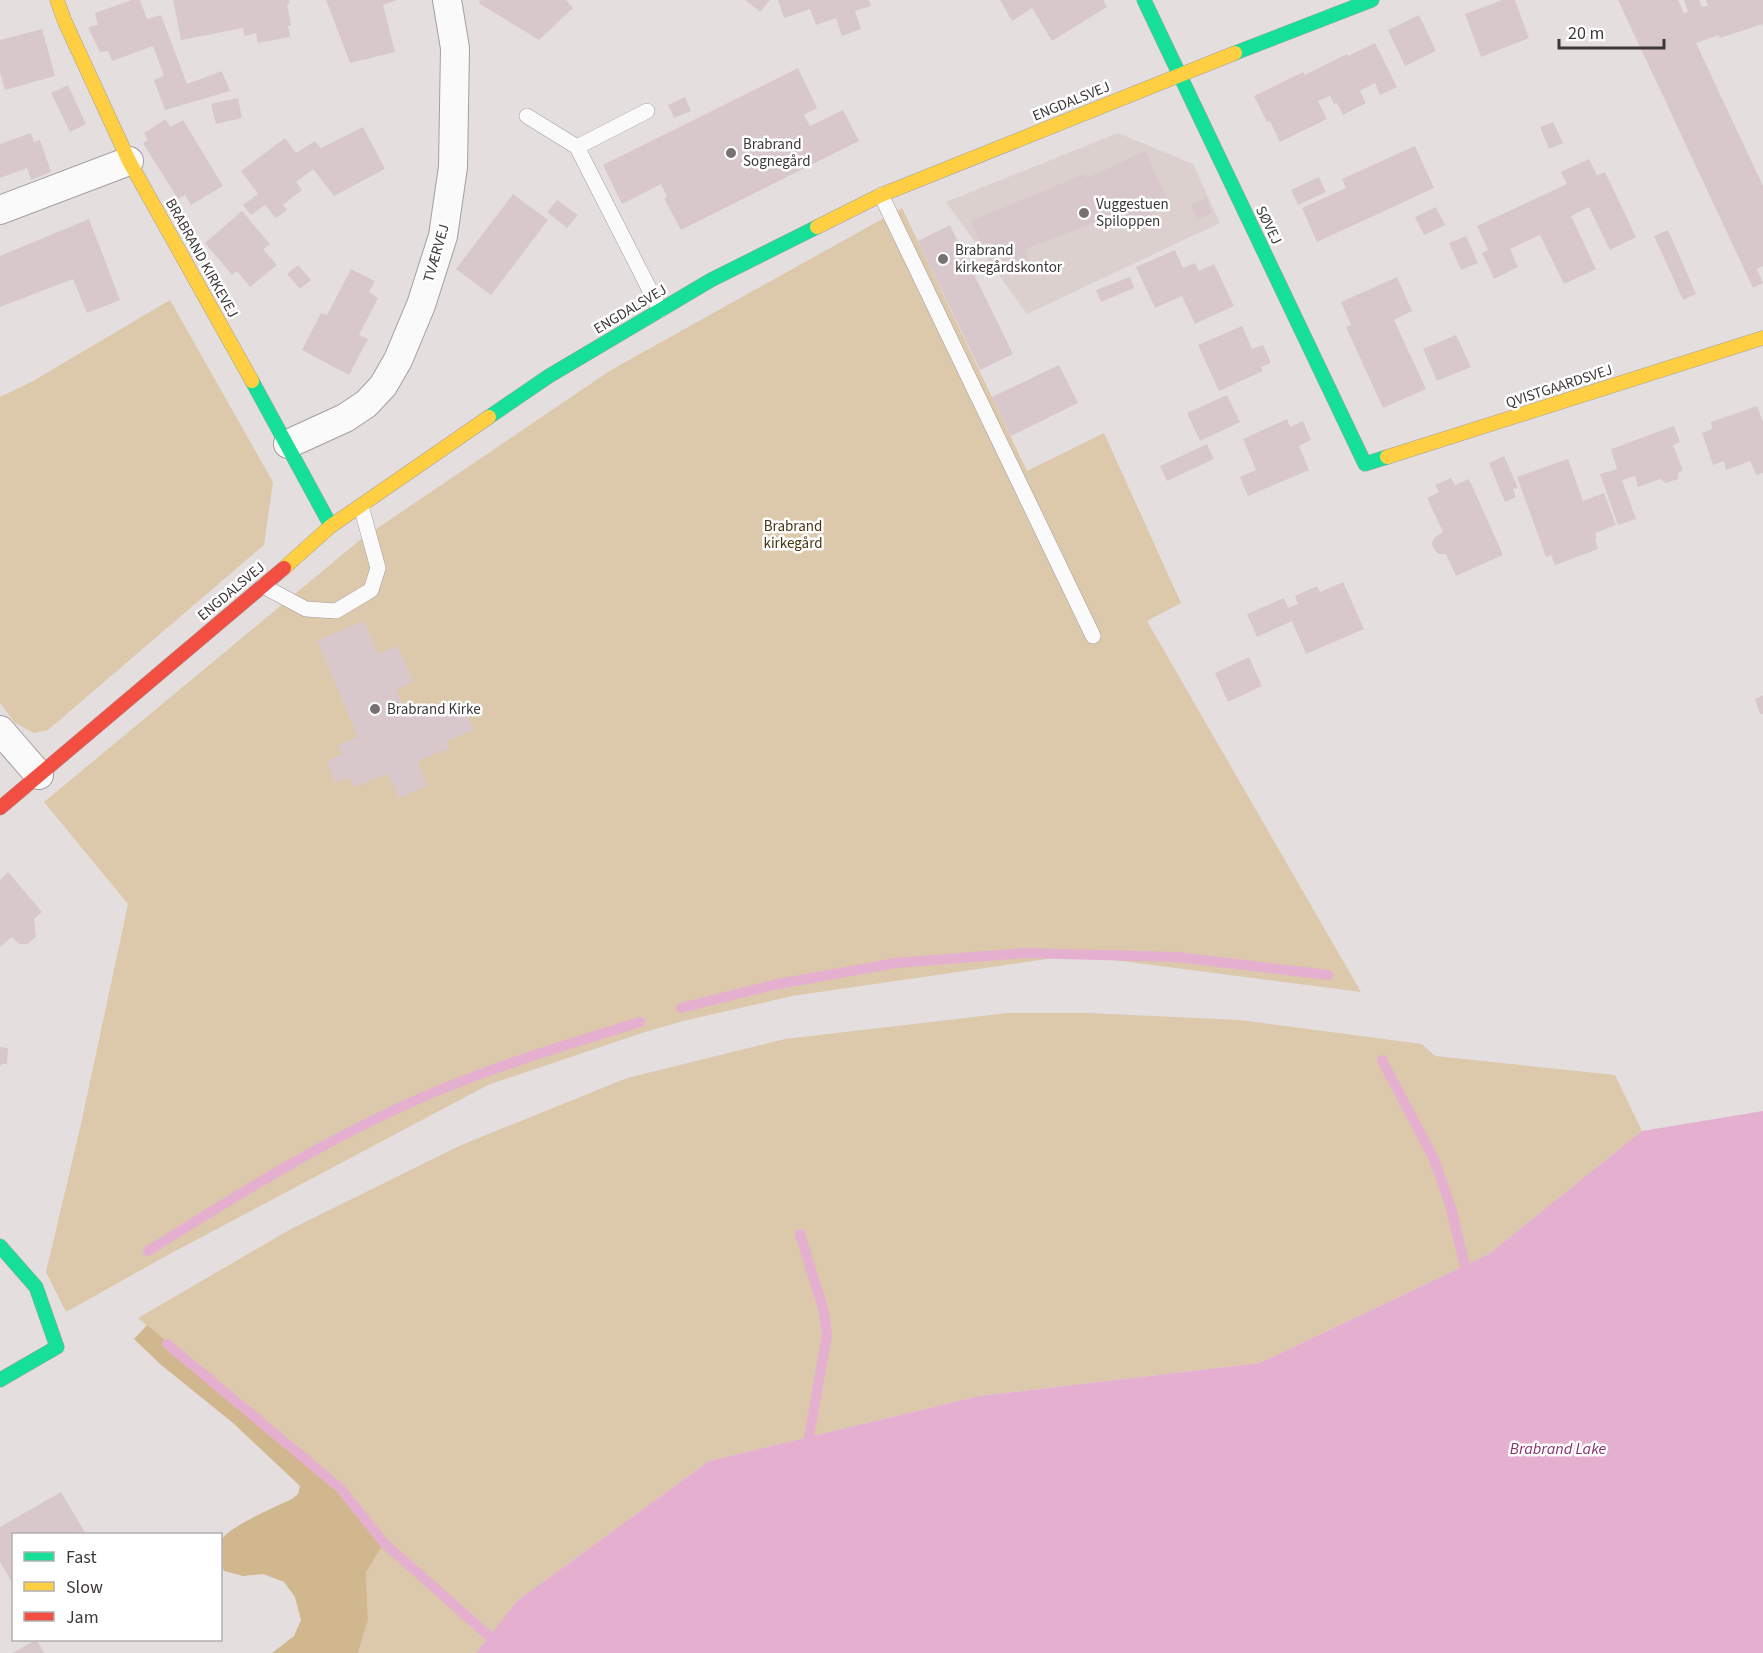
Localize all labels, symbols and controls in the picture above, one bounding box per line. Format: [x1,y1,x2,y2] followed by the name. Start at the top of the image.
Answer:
[1559,12,1664,50] scale bar
[1568,21,1604,46] text: 20 m
[1029,76,1113,127] street label: ENGDALSVEJ
[743,134,810,172] place label: Brabrand Sognegård
[724,146,738,160] marker: Brabrand Sognegård
[1096,194,1169,232] place label: Vuggestuen Spiloppen
[160,195,243,322] street label: BRABRAND KIRKEVEJ
[1250,202,1287,248] street label: SØVEJ
[1077,206,1091,220] marker: Vuggestuen Spiloppen
[418,222,455,285] street label: TVÆRVEJ
[955,240,1063,278] place label: Brabrand kirkegårdskontor
[936,252,950,266] marker: Brabrand kirkegårdskontor
[590,279,671,340] street label: ENGDALSVEJ
[1503,359,1615,414] street label: QVISTGAARDSVEJ
[763,516,823,554] park label: Brabrand kirkegård
[193,557,269,626] street label: ENGDALSVEJ
[387,699,481,720] place label: Brabrand Kirke
[368,702,382,716] marker: Brabrand Kirke
[1510,1438,1607,1460] water label: Brabrand Lake
[12,1533,222,1641] legend
[66,1545,97,1570] text: Fast
[66,1575,103,1600] text: Slow
[66,1605,99,1630] text: Jam

